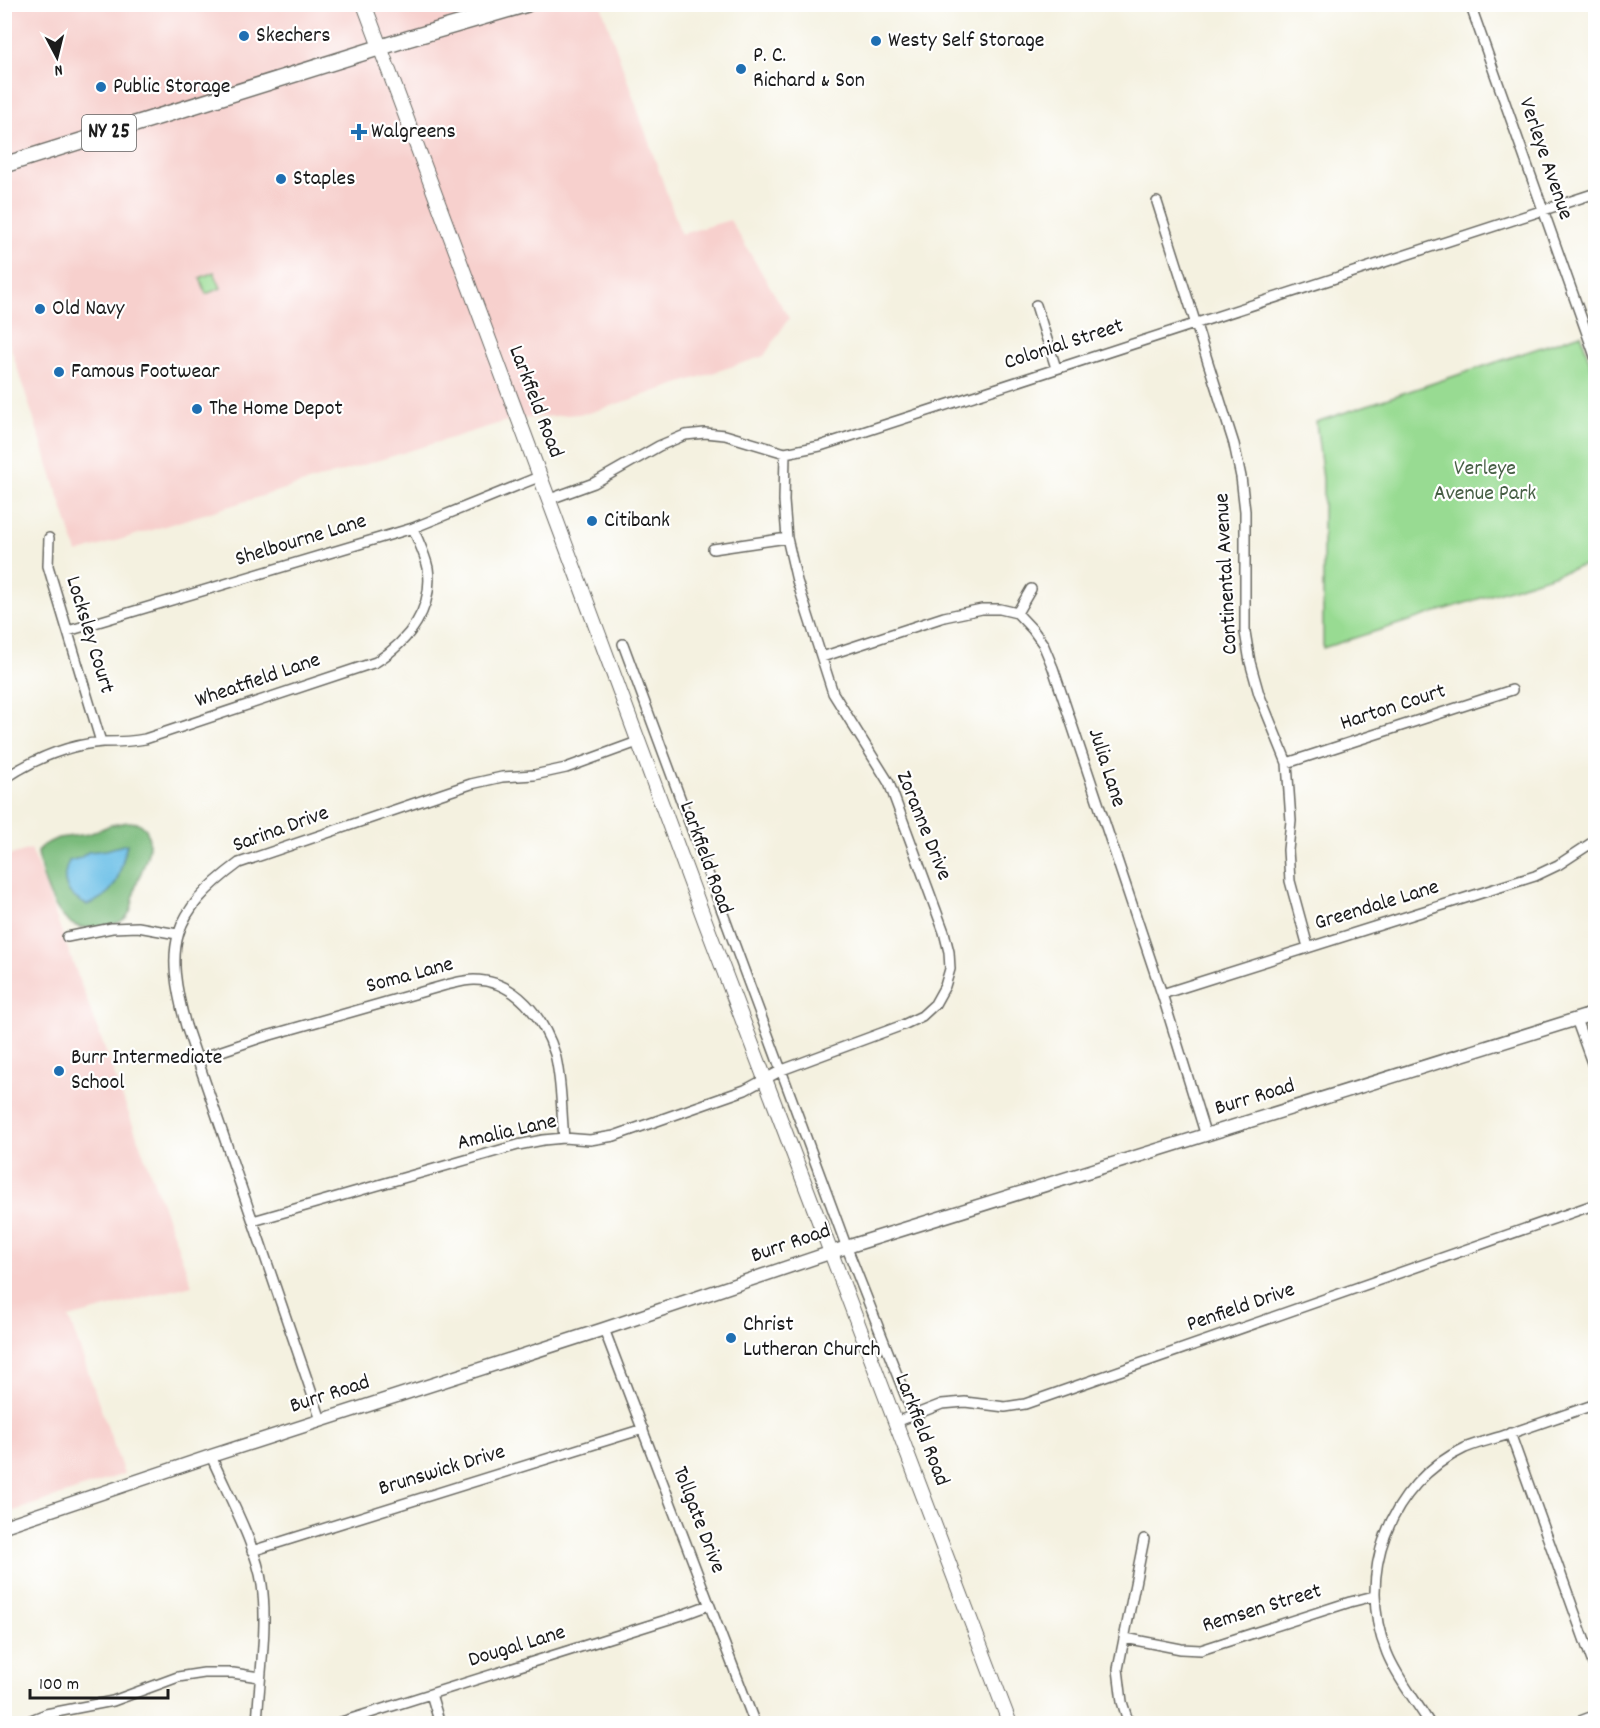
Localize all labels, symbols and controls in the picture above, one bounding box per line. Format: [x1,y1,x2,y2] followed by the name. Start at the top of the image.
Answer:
[256,21,330,52] place label: Skechers
[888,26,1044,57] place label: Westy Self Storage
[27,27,87,87] north arrow
[237,29,251,43] marker: Skechers
[869,34,883,48] marker: Westy Self Storage
[753,41,865,97] place label: P. C. Richard & Son
[53,58,64,81] text: N
[734,62,748,76] marker: P. C. Richard & Son
[113,72,231,103] place label: Public Storage
[94,80,108,94] marker: Public Storage
[1510,94,1580,224] street label: Verleye Avenue
[82,115,136,151] road number: NY 25
[371,117,456,148] place label: Walgreens
[352,125,366,139] marker: Walgreens
[293,164,355,195] place label: Staples
[274,172,288,186] marker: Staples
[52,294,126,325] place label: Old Navy
[33,302,47,316] marker: Old Navy
[1000,311,1128,379] street label: Colonial Street
[499,341,571,463] street label: Larkfield Road
[71,357,220,388] place label: Famous Footwear
[52,365,66,379] marker: Famous Footwear
[209,394,343,425] place label: The Home Depot
[190,402,204,416] marker: The Home Depot
[1434,454,1536,510] park label: Verleye Avenue Park
[1207,492,1247,656] street label: Continental Avenue
[232,506,370,576] street label: Shelbourne Lane
[604,506,670,537] place label: Citibank
[585,514,599,528] marker: Citibank
[56,573,122,697] street label: Locksley Court
[191,645,325,717] street label: Wheatfield Lane
[1336,676,1450,740] street label: Harton Court
[1079,725,1133,811] street label: Julia Lane
[887,767,959,885] street label: Zoranne Drive
[670,797,740,919] street label: Larkfield Road
[229,798,333,862] street label: Sarina Drive
[1311,872,1443,940] street label: Greendale Lane
[363,949,457,1003] street label: Soma Lane
[71,1043,222,1099] place label: Burr Intermediate School
[52,1064,66,1078] marker: Burr Intermediate School
[1211,1071,1299,1125] street label: Burr Road
[454,1107,560,1159] street label: Amalia Lane
[747,1216,835,1272] street label: Burr Road
[1183,1275,1299,1341] street label: Penfield Drive
[743,1310,881,1366] place label: Christ Lutheran Church
[724,1331,738,1345] marker: Christ Lutheran Church
[286,1368,374,1422] street label: Burr Road
[885,1369,957,1491] street label: Larkfield Road
[375,1437,509,1505] street label: Brunswick Drive
[663,1462,733,1578] street label: Tollgate Drive
[1199,1576,1325,1642] street label: Remsen Street
[465,1618,569,1676] street label: Dougal Lane
[30,1662,168,1700] scale bar
[39,1673,79,1698] text: 100 m

